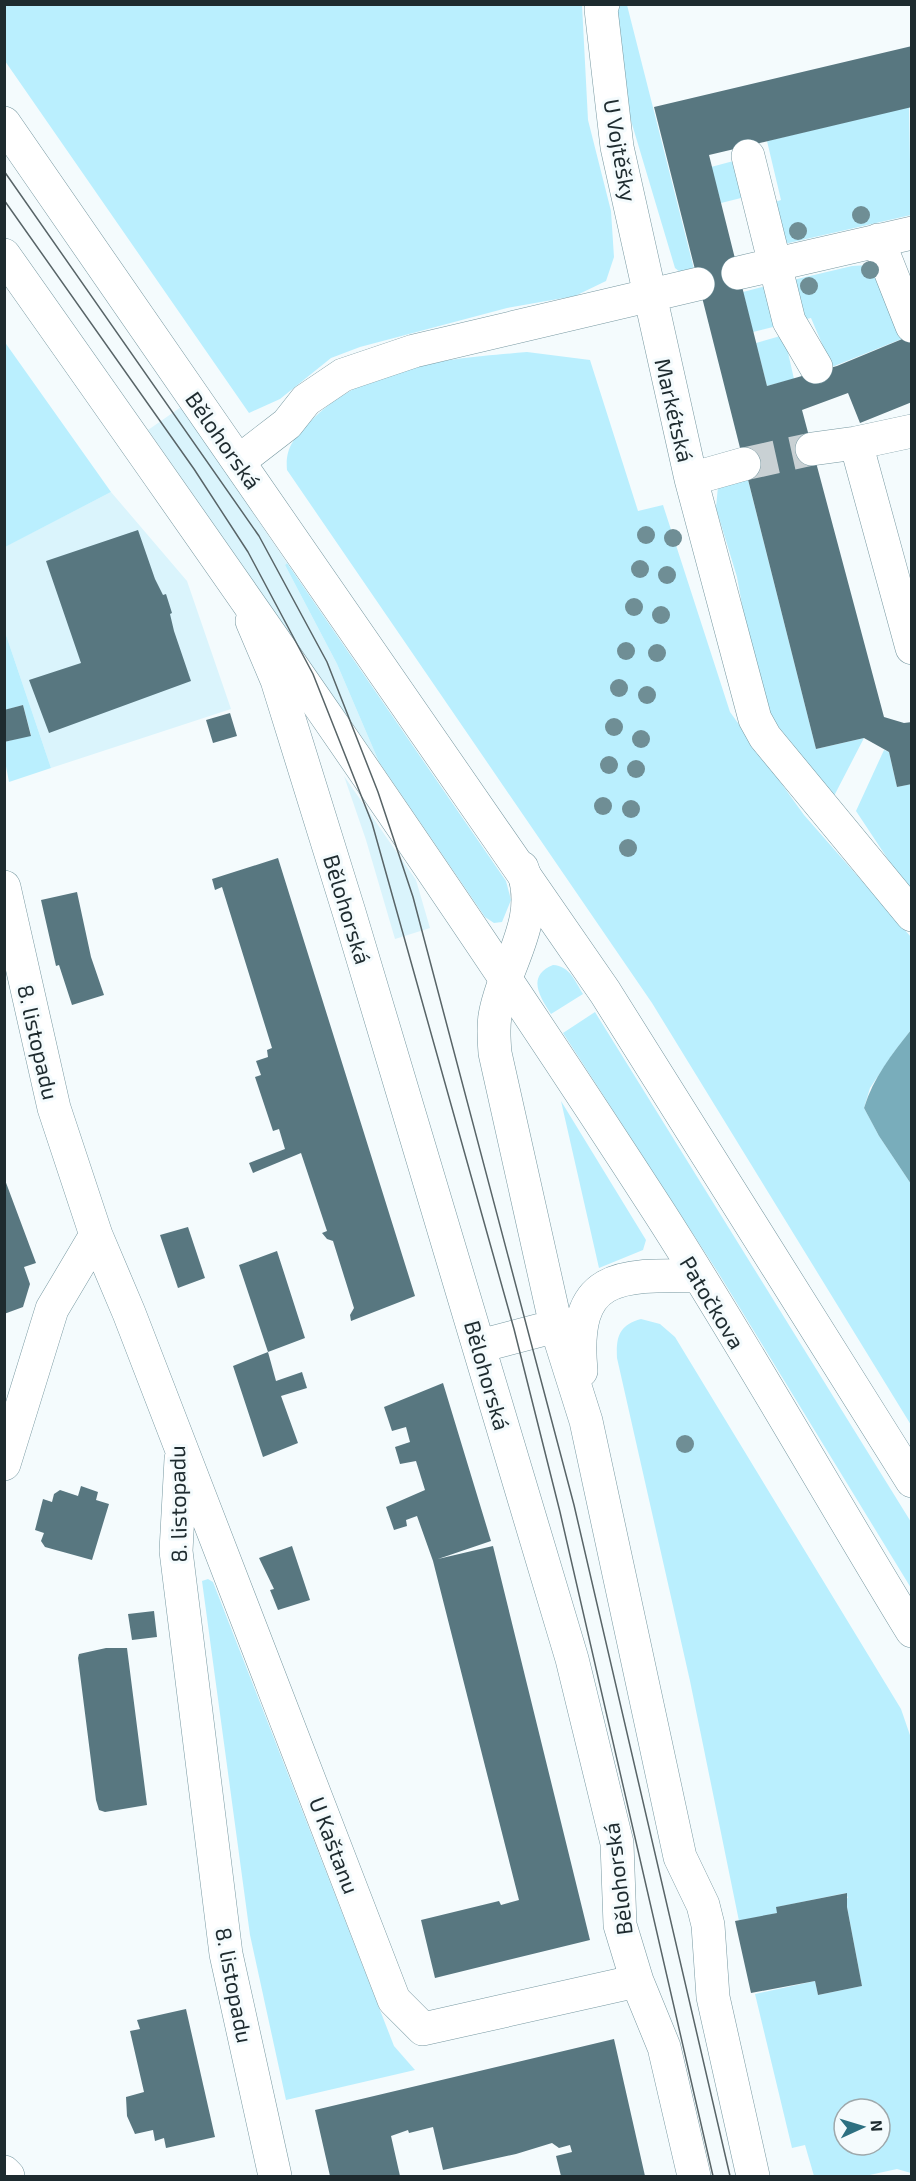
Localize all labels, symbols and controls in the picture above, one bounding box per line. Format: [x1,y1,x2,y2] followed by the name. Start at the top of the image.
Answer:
[598,97,643,204] street label: U Vojtěšky
[650,356,700,464] street label: Markétská
[181,386,267,494] street label: Bělohorská
[319,851,377,967] street label: Bělohorská
[13,982,65,1102] street label: 8. listopadu
[675,1251,751,1353] street label: Patočkova
[460,1317,516,1433] street label: Bělohorská
[163,1445,191,1563] street label: 8. listopadu
[305,1793,365,1897] street label: U Kaštanu
[597,1821,637,1937] street label: Bělohorská
[211,1925,259,2045] street label: 8. listopadu
[832,2097,892,2157] north arrow
[868,2119,887,2132] text: N

